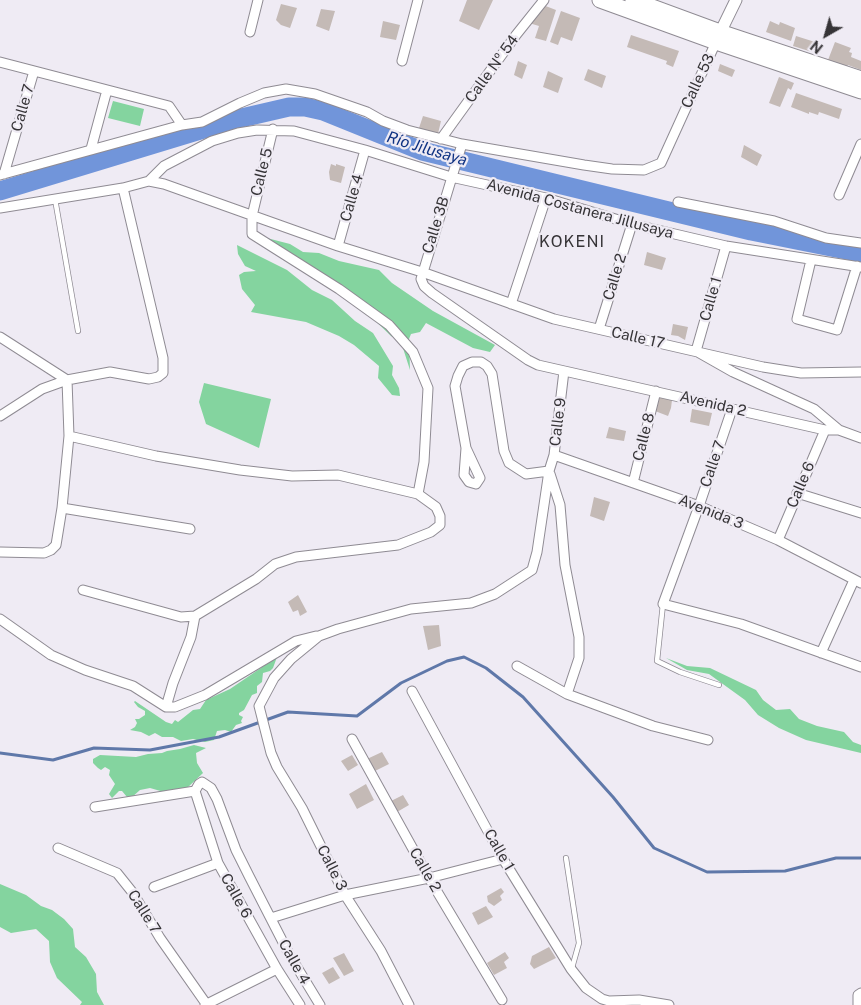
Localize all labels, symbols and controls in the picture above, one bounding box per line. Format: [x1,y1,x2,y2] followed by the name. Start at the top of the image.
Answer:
[801,10,851,60] north arrow
[461,32,523,106] street label: Calle Nº 54
[808,37,826,57] text: N
[678,51,718,111] street label: Calle 53
[8,82,38,134] street label: Calle 7
[385,128,469,170] water label: Río Jilusaya
[247,146,277,198] street label: Calle 5
[337,172,367,224] street label: Calle 4
[485,175,675,243] street label: Avenida Costanera Jillusaya
[419,194,453,256] street label: Calle 3B
[538,232,606,252] district label: KOKENI
[599,251,631,303] street label: Calle 2
[696,275,726,323] street label: Calle 1
[610,323,666,353] street label: Calle 17
[678,388,748,420] street label: Avenida 2
[546,397,570,447] street label: Calle 9
[629,411,659,463] street label: Calle 8
[697,438,729,490] street label: Calle 7
[783,459,819,511] street label: Calle 6
[676,491,746,533] street label: Avenida 3
[480,826,518,874] street label: Calle 1
[313,842,351,894] street label: Calle 3
[405,845,445,895] street label: Calle 2
[216,870,256,922] street label: Calle 6
[124,887,164,937] street label: Calle 7
[274,936,314,988] street label: Calle 4

